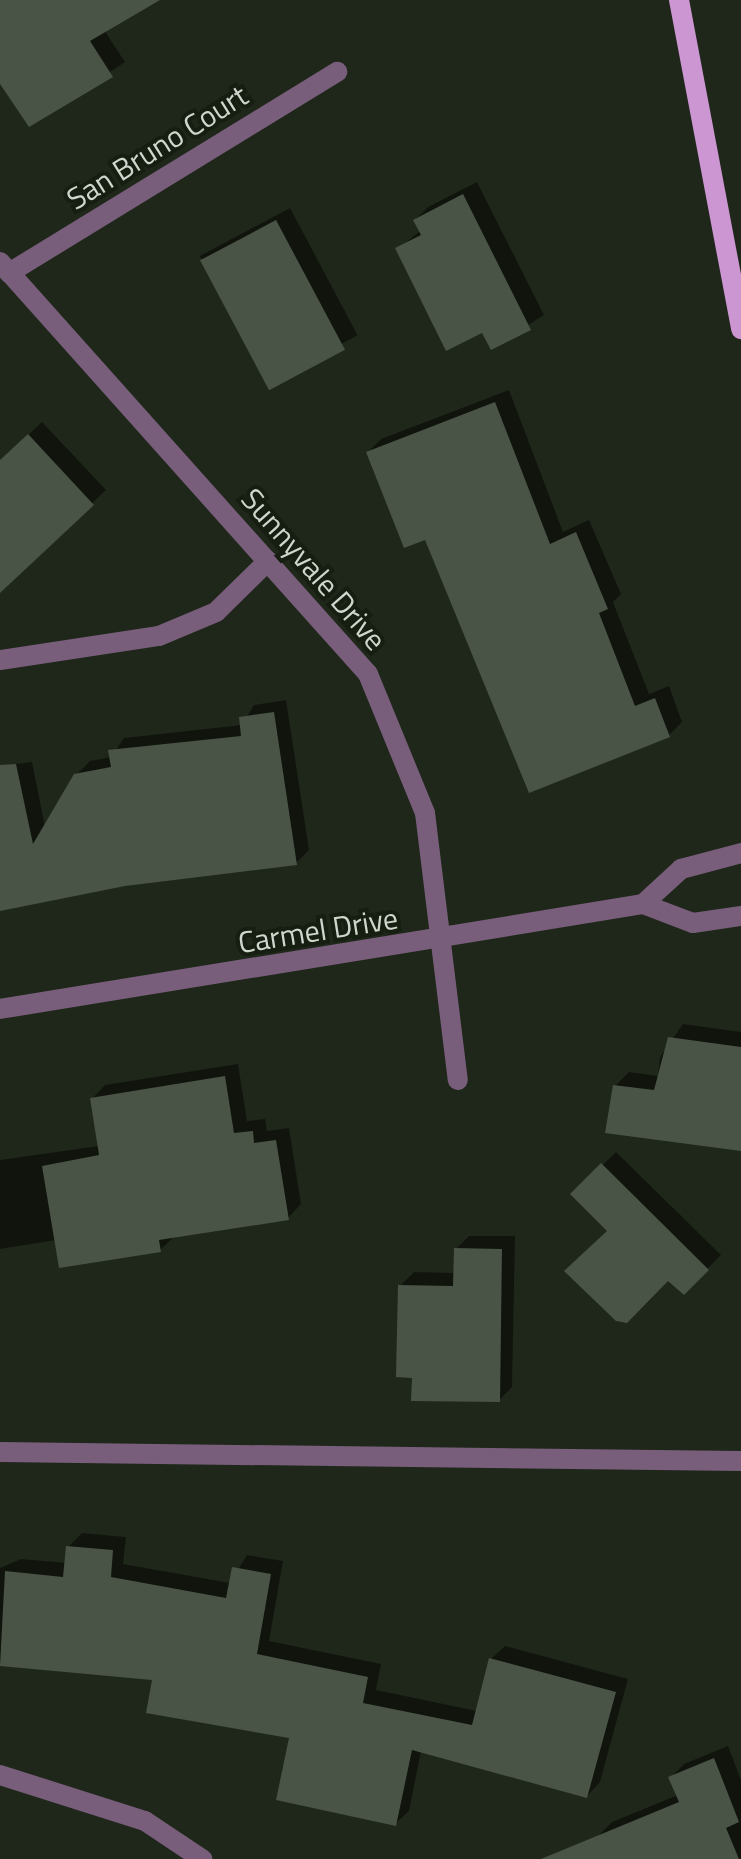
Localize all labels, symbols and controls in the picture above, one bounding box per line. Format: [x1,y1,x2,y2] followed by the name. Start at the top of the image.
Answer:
[60,77,254,217] street label: San Bruno Court
[234,481,394,657] street label: Sunnyvale Drive
[236,900,400,960] street label: Carmel Drive

